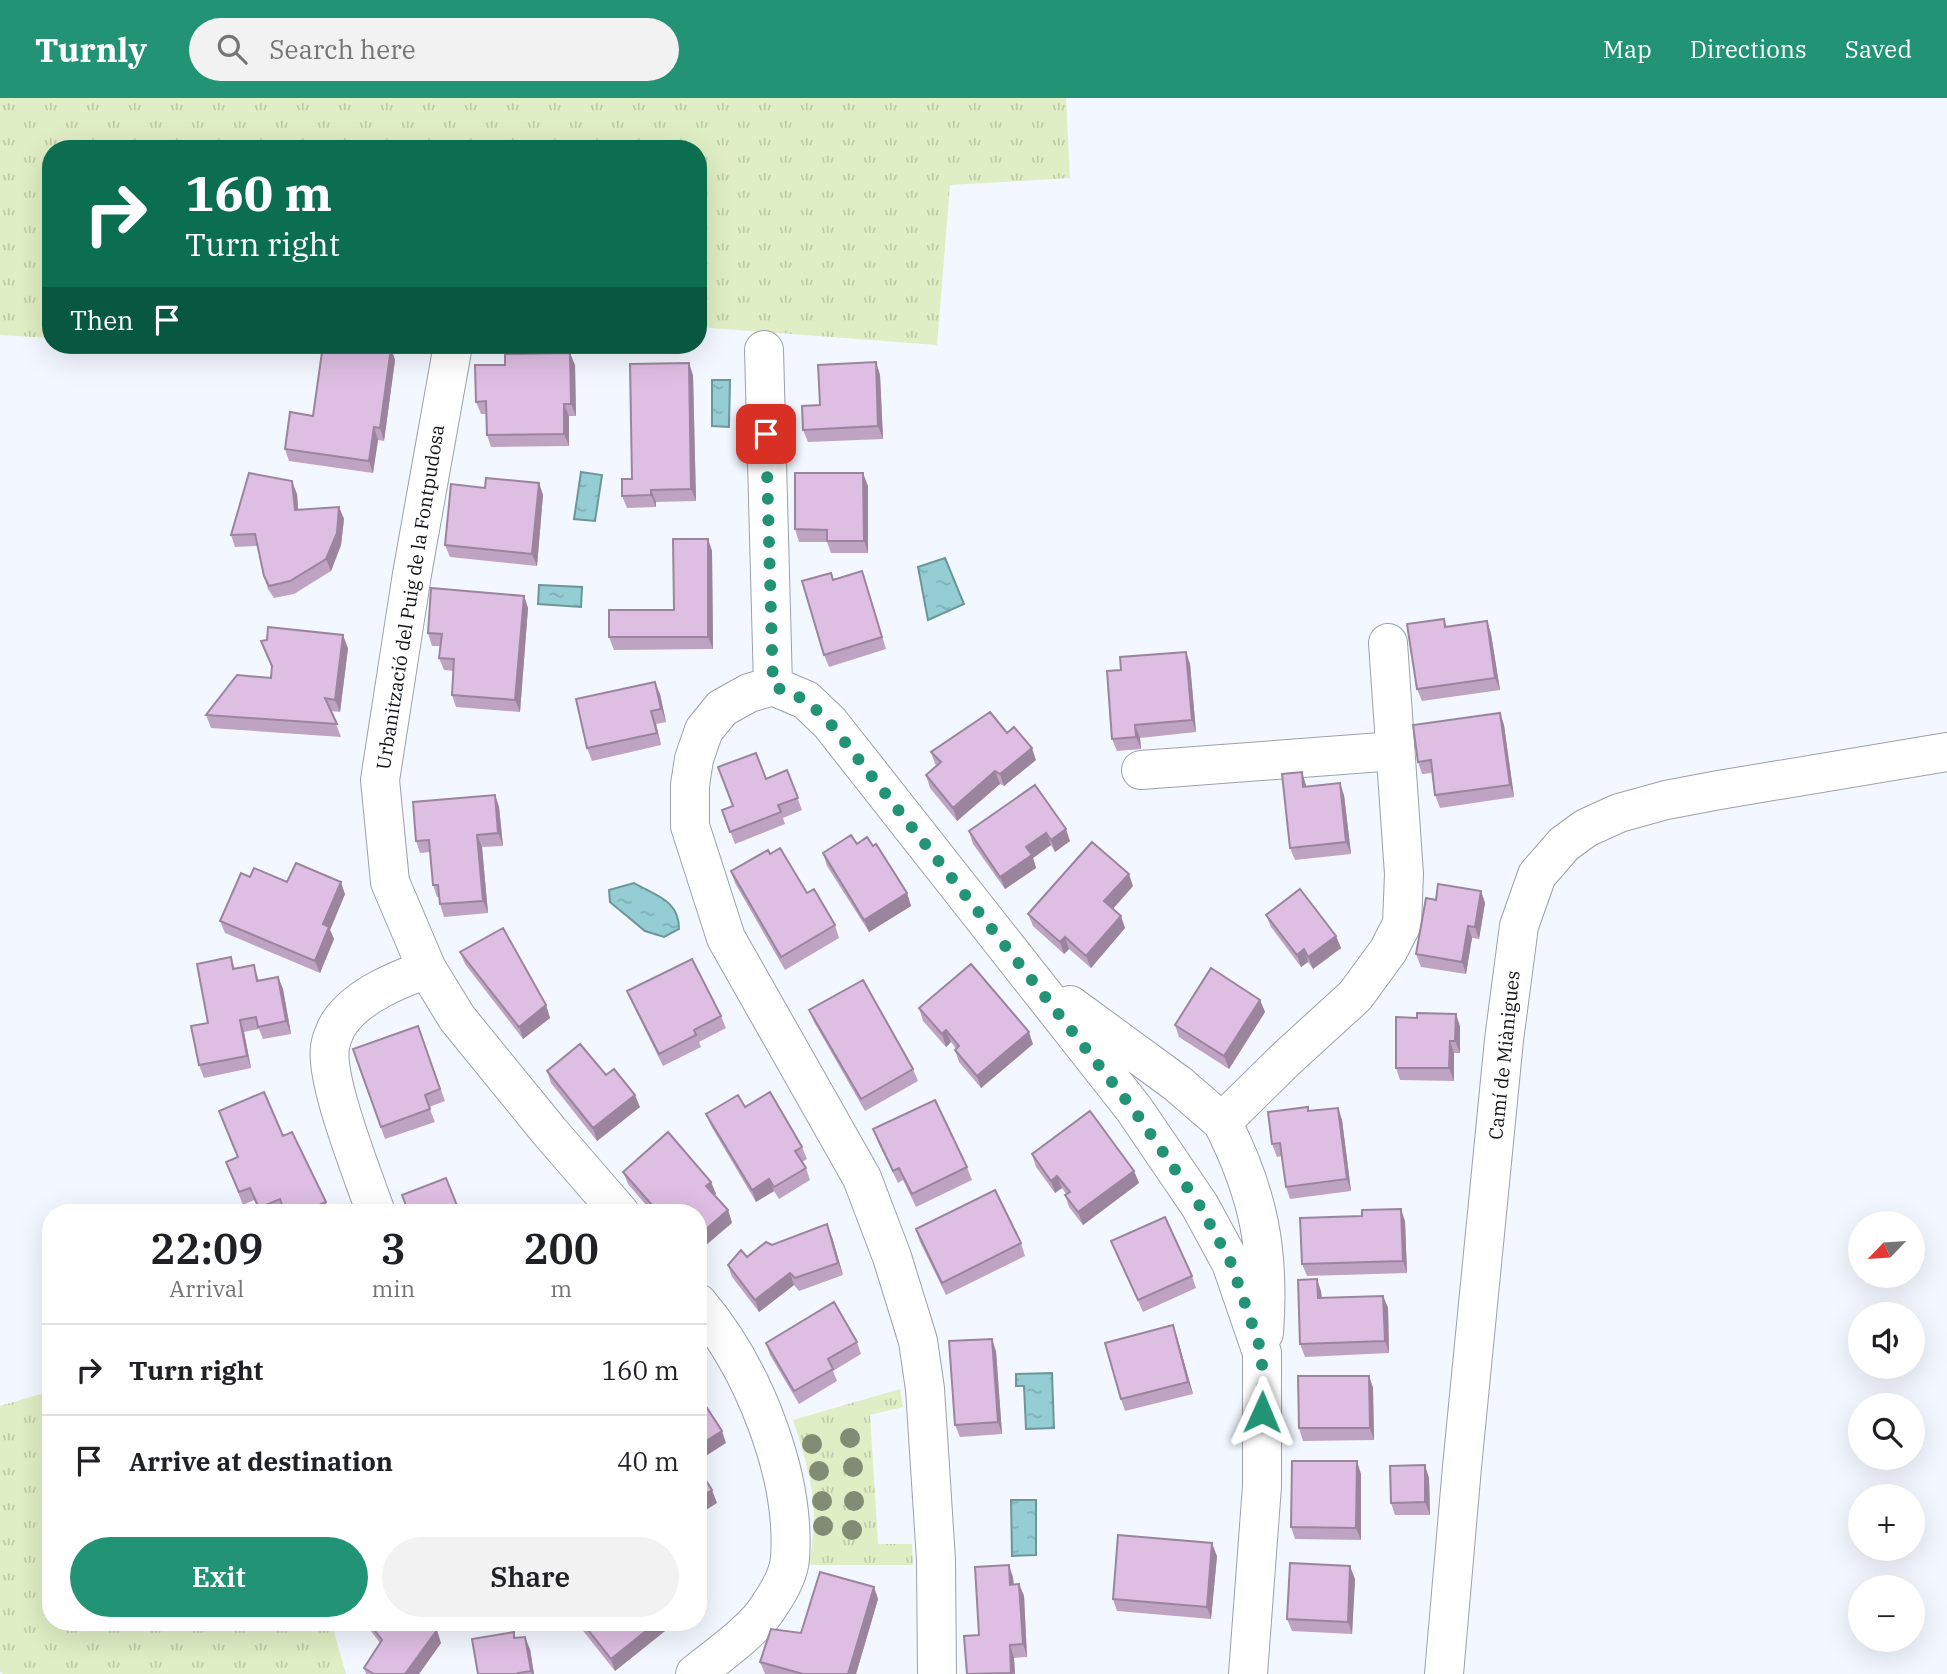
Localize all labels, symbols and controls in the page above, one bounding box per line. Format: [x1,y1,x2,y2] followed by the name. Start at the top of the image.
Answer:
[189,18,679,81] search box
[35,28,147,71] text: Turnly
[213,30,251,68] icon: search
[269,32,416,66] text: Search here
[1603,33,1652,65] text: Map
[1690,33,1807,65] text: Directions
[1845,33,1912,65] text: Saved
[185,161,332,224] text: 160 m
[70,168,161,259] icon: right
[185,223,340,265] text: Turn right
[148,301,186,339] icon: arrive
[70,303,134,337] text: Then
[736,404,796,464] pin
[747,415,785,453] icon: arrive
[371,423,449,771] street label: Urbanització del Puig de la Fontpudosa
[1483,969,1525,1141] street label: Camí de Miànigues
[1848,1211,1925,1288] north arrow
[1848,1211,1925,1652] map controls
[150,1221,263,1276] text: 22:09
[381,1221,406,1276] text: 3
[523,1221,599,1276] text: 200
[169,1273,244,1303] text: Arrival
[371,1273,415,1303] text: min
[550,1273,572,1303] text: m
[1848,1302,1925,1379] button: sound
[70,1351,108,1389] icon: right
[129,1353,263,1387] text: Turn right
[601,1353,679,1387] text: 160 m
[1225,1375,1299,1449] position arrow
[1848,1393,1925,1470] button: search
[70,1442,108,1480] icon: arrive
[129,1444,393,1478] text: Arrive at destination
[617,1444,679,1478] text: 40 m
[1848,1484,1925,1561] button: +
[70,1537,368,1617] button: Exit
[382,1537,679,1617] button: Share
[1848,1575,1925,1652] button: −

